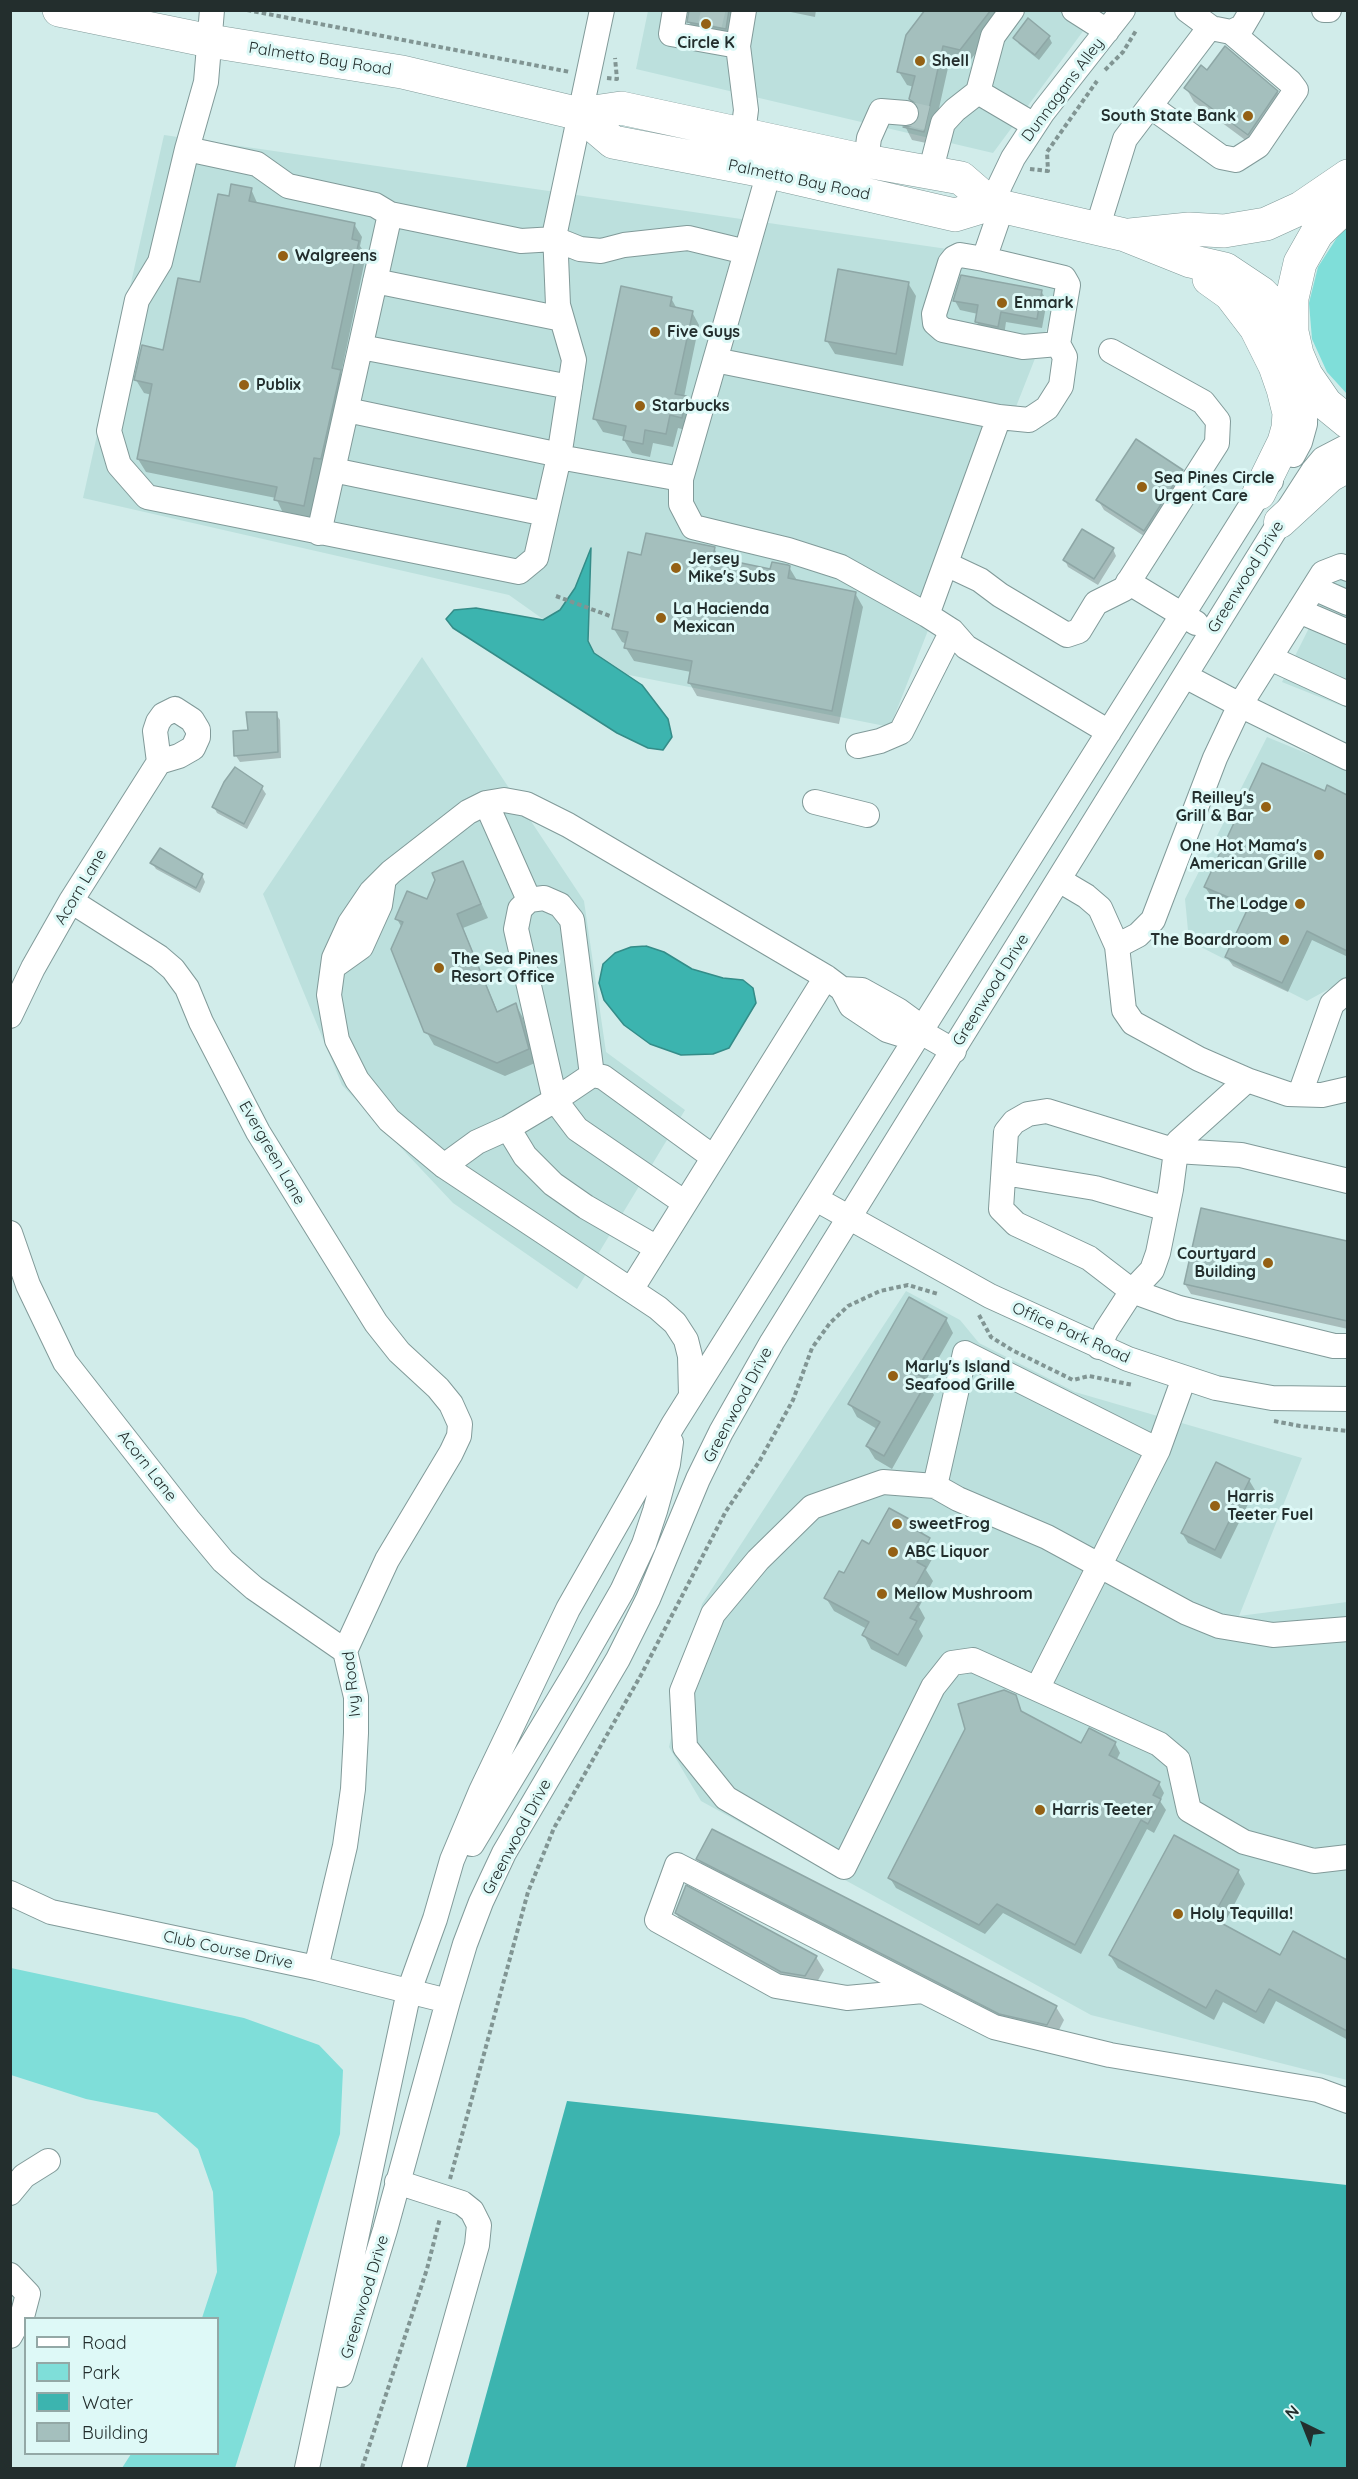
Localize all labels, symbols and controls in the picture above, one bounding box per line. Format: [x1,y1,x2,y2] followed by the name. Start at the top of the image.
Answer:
[699,17,713,31] marker: Circle K
[677,33,735,53] place label: Circle K
[1018,34,1108,146] street label: Dunnagans Alley
[247,38,393,80] street label: Palmetto Bay Road
[932,51,969,71] place label: Shell
[913,54,927,68] marker: Shell
[1101,106,1236,126] place label: South State Bank
[1241,109,1255,123] marker: South State Bank
[726,156,872,204] street label: Palmetto Bay Road
[295,246,377,266] place label: Walgreens
[276,249,290,263] marker: Walgreens
[1014,293,1074,313] place label: Enmark
[995,296,1009,310] marker: Enmark
[667,322,740,342] place label: Five Guys
[648,325,662,339] marker: Five Guys
[256,375,301,395] place label: Publix
[237,378,251,392] marker: Publix
[652,396,730,416] place label: Starbucks
[633,399,647,413] marker: Starbucks
[1154,468,1274,506] place label: Sea Pines Circle Urgent Care
[1135,480,1149,494] marker: Sea Pines Circle Urgent Care
[1204,518,1288,636] street label: Greenwood Drive
[688,549,775,587] place label: Jersey Mike's Subs
[669,561,683,575] marker: Jersey Mike's Subs
[673,599,769,637] place label: La Hacienda Mexican
[654,611,668,625] marker: La Hacienda Mexican
[1176,788,1254,826] place label: Reilley's Grill & Bar
[1259,800,1273,814] marker: Reilley's Grill & Bar
[1180,836,1307,874] place label: One Hot Mama's American Grille
[51,846,111,928] street label: Acorn Lane
[1312,848,1326,862] marker: One Hot Mama's American Grille
[1206,894,1288,914] place label: The Lodge
[1293,897,1307,911] marker: The Lodge
[1150,930,1272,950] place label: The Boardroom
[949,931,1033,1049] street label: Greenwood Drive
[1277,933,1291,947] marker: The Boardroom
[451,949,558,987] place label: The Sea Pines Resort Office
[432,961,446,975] marker: The Sea Pines Resort Office
[235,1098,309,1208] street label: Evergreen Lane
[1177,1244,1256,1282] place label: Courtyard Building
[1261,1256,1275,1270] marker: Courtyard Building
[1009,1298,1133,1368] street label: Office Park Road
[699,1344,777,1466] street label: Greenwood Drive
[905,1357,1015,1395] place label: Marly's Island Seafood Grille
[886,1369,900,1383] marker: Marly's Island Seafood Grille
[113,1427,181,1505] street label: Acorn Lane
[1227,1487,1313,1525] place label: Harris Teeter Fuel
[1208,1499,1222,1513] marker: Harris Teeter Fuel
[909,1514,990,1534] place label: sweetFrog
[890,1517,904,1531] marker: sweetFrog
[905,1542,989,1562] place label: ABC Liquor
[886,1545,900,1559] marker: ABC Liquor
[894,1584,1033,1604] place label: Mellow Mushroom
[875,1587,889,1601] marker: Mellow Mushroom
[339,1650,365,1718] street label: Ivy Road
[478,1776,556,1898] street label: Greenwood Drive
[1052,1800,1153,1820] place label: Harris Teeter
[1033,1803,1047,1817] marker: Harris Teeter
[1190,1904,1293,1924] place label: Holy Tequilla!
[1171,1907,1185,1921] marker: Holy Tequilla!
[161,1927,295,1973] street label: Club Course Drive
[337,2233,393,2361] street label: Greenwood Drive
[24,2317,219,2455] legend
[82,2331,127,2354] text: Road
[82,2361,120,2384] text: Park
[82,2391,133,2414] text: Water
[1274,2395,1334,2455] north arrow
[1281,2401,1303,2423] text: N
[82,2421,148,2444] text: Building

